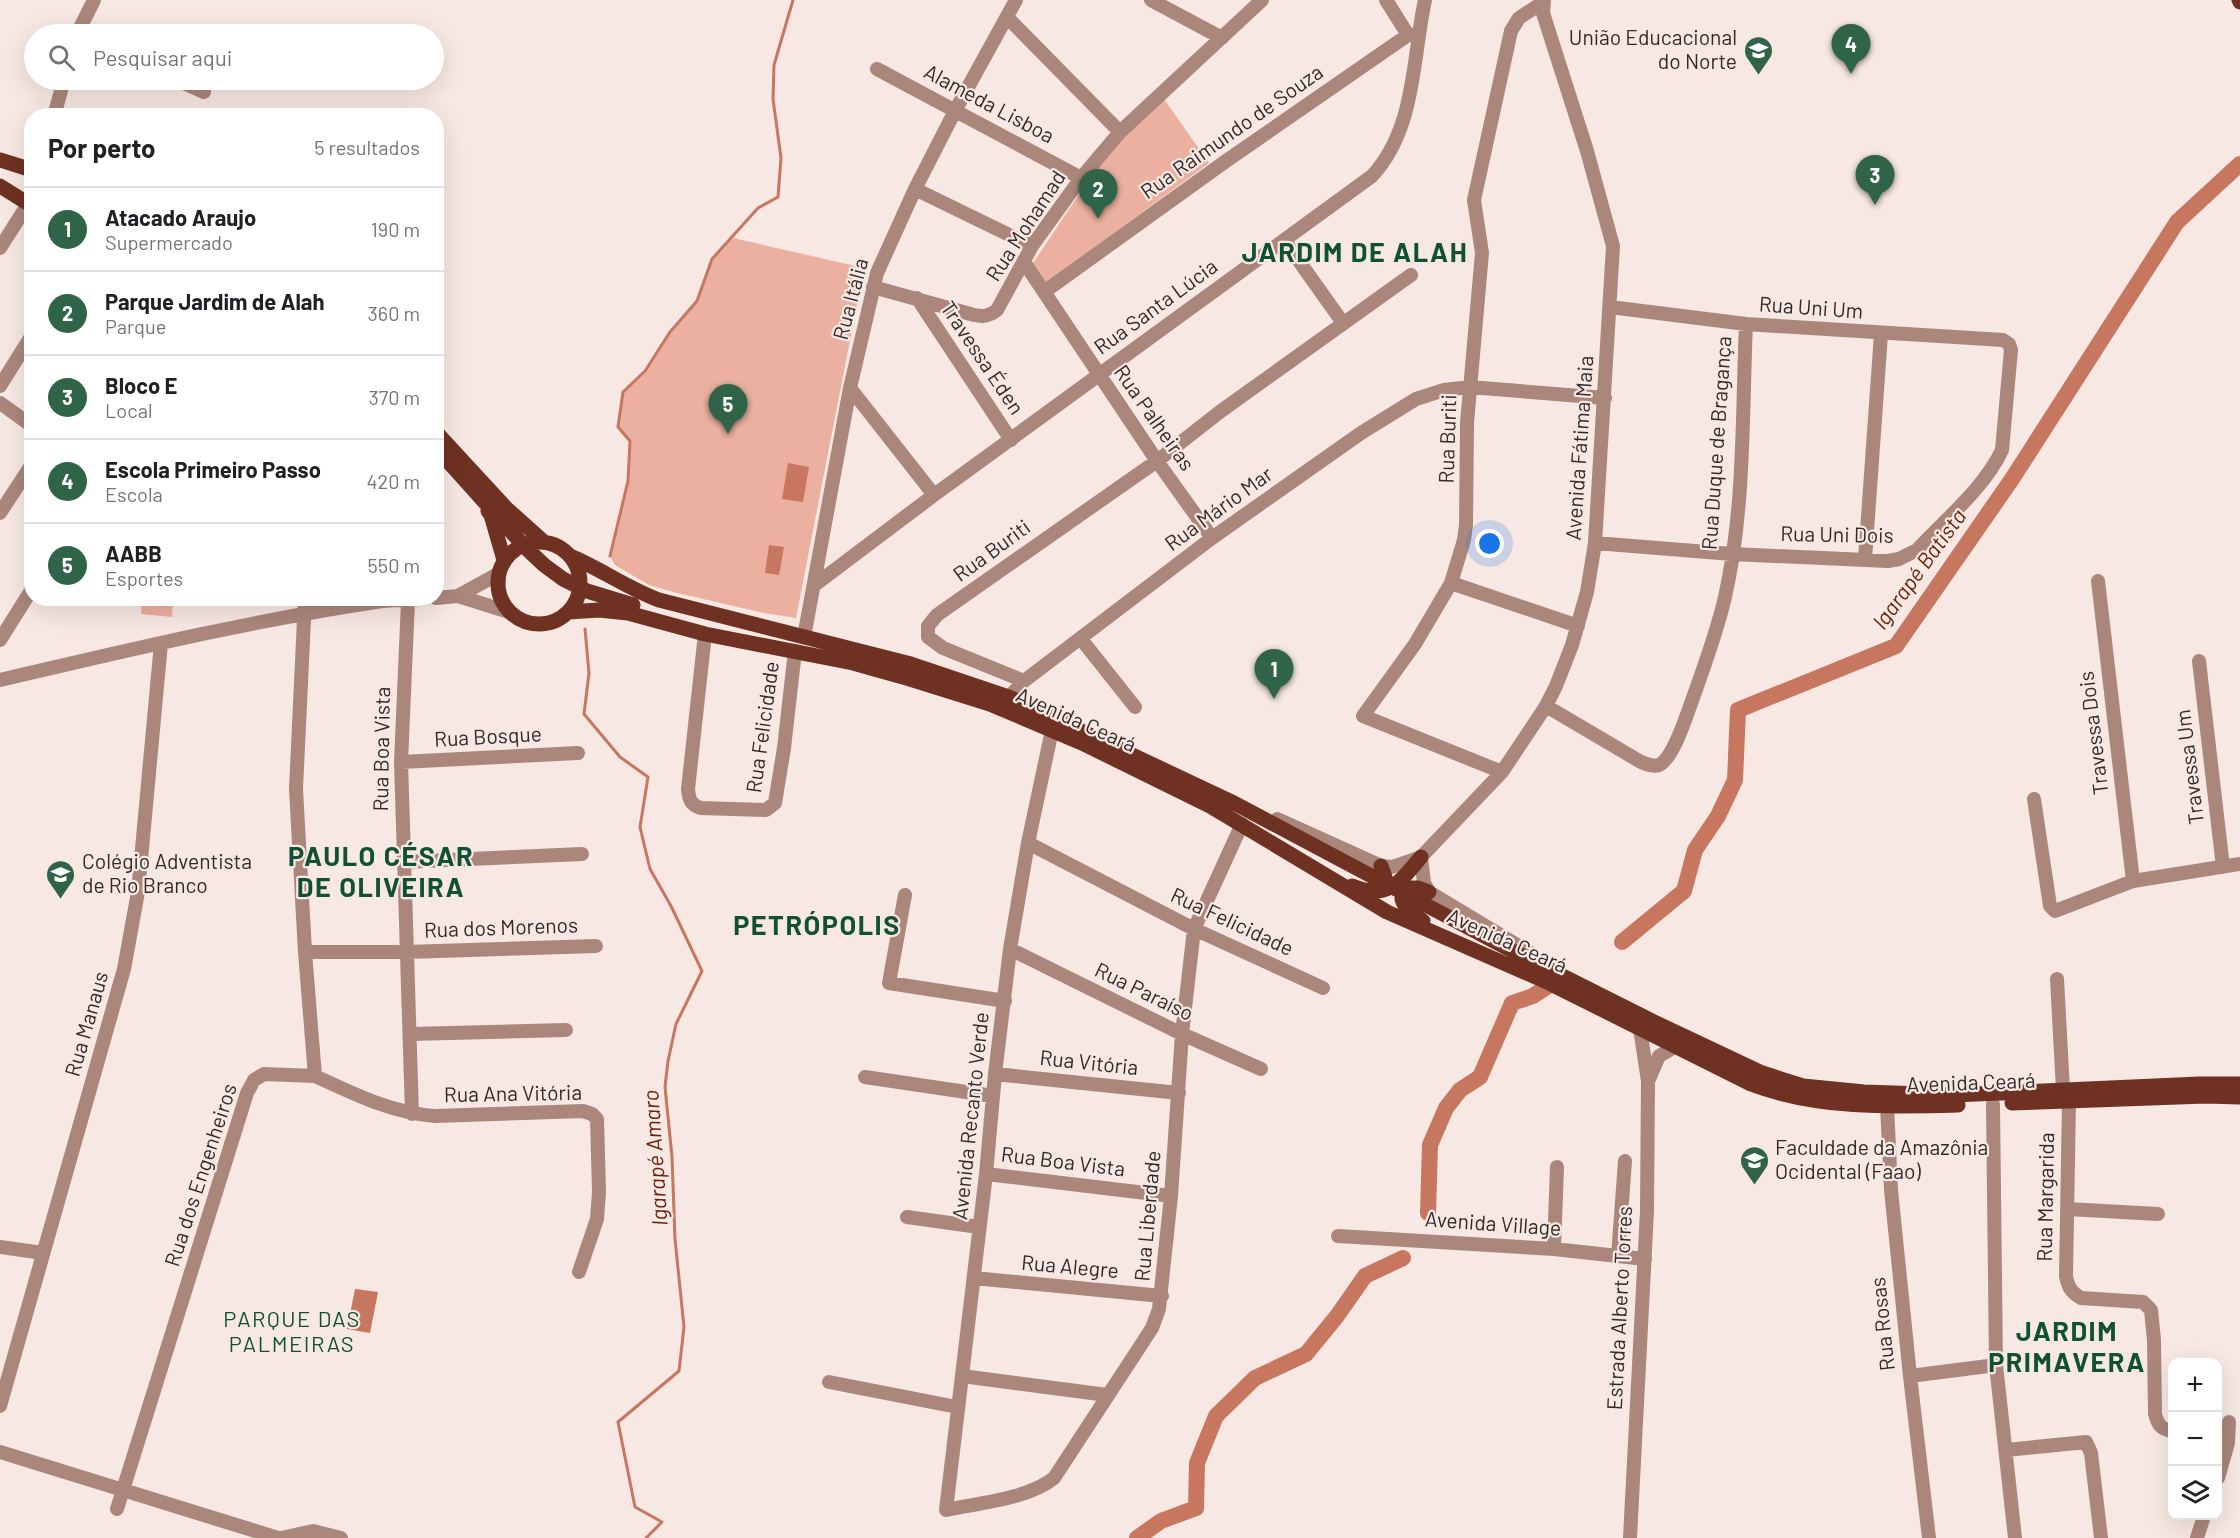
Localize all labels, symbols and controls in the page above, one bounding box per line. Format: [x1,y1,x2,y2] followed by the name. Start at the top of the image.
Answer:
[24,24,444,90] search box
[1569,24,1737,73] place label: União Educacional do Norte
[1832,25,1870,74] pin: 4
[1742,34,1774,76] school or university icon: União Educacional do Norte
[45,41,78,74] icon: search
[93,44,232,70] text: Pesquisar aqui
[920,58,1059,148] street label: Alameda Lisboa
[1135,58,1327,203] street label: Rua Raimundo de Souza
[48,132,156,163] text: Por perto
[314,135,420,159] text: 5 resultados
[1856,156,1894,205] pin: 3
[980,165,1070,285] street label: Rua Mohamad
[1078,170,1118,219] pin: 2
[105,204,256,230] text: Atacado Araujo
[64,217,71,241] text: 1
[371,217,420,241] text: 190 m
[105,230,233,254] text: Supermercado
[1242,235,1468,267] district label: JARDIM DE ALAH
[1089,253,1222,359] street label: Rua Santa Lúcia
[827,255,872,342] street label: Rua Itália
[105,288,324,314] text: Parque Jardim de Alah
[1758,290,1864,323] street label: Rua Uni Um
[936,296,1030,419] street label: Travessa Éden
[62,301,73,325] text: 2
[368,301,420,325] text: 360 m
[105,314,166,338] text: Parque
[1696,335,1735,551] street label: Rua Duque de Bragança
[1560,355,1597,541] street label: Avenida Fátima Maia
[1110,360,1201,475] street label: Rua Palheiras
[105,372,177,398] text: Bloco E
[708,384,748,434] pin: 5
[62,385,73,409] text: 3
[368,385,420,409] text: 370 m
[1432,394,1461,484] street label: Rua Buriti
[105,398,152,422] text: Local
[105,456,321,482] text: Escola Primeiro Passo
[1159,460,1277,555] street label: Rua Mário Mar
[61,469,74,493] text: 4
[366,469,420,493] text: 420 m
[105,482,163,506] text: Escola
[1866,503,1971,634] water label: Igarapé Batista
[948,513,1035,586] street label: Rua Buriti
[1780,520,1894,547] street label: Rua Uni Dois
[1475,529,1504,558] your location
[105,540,162,566] text: AABB
[62,553,73,577] text: 5
[368,553,420,577] text: 550 m
[105,566,183,590] text: Esportes
[1254,650,1294,699] pin: 1
[740,659,783,794] street label: Rua Felicidade
[2073,670,2112,796] street label: Travessa Dois
[1013,681,1141,756] street label: Avenida Ceará
[367,686,394,812] street label: Rua Boa Vista
[2169,708,2208,826] street label: Travessa Um
[433,720,542,751] street label: Rua Bosque
[288,839,474,902] district label: PAULO CÉSAR DE OLIVEIRA
[82,848,252,897] place label: Colégio Adventista de Rio Branco
[45,858,77,900] school or university icon: Colégio Adventista de Rio Branco
[1167,881,1298,960] street label: Rua Felicidade
[1444,902,1572,977] street label: Avenida Ceará
[733,908,901,940] district label: PETRÓPOLIS
[423,911,578,942] street label: Rua dos Morenos
[1091,956,1198,1025] street label: Rua Paraíso
[59,968,112,1079] street label: Rua Manaus
[946,1011,993,1221] street label: Avenida Recanto Verde
[1039,1044,1140,1079] street label: Rua Vitória
[1906,1067,2036,1096] street label: Avenida Ceará
[444,1079,582,1106] street label: Rua Ana Vitória
[158,1080,241,1269] street label: Rua dos Engenheiros
[636,1089,672,1227] water label: Igarapé Amaro
[2031,1132,2058,1262] street label: Rua Margarida
[1775,1134,1988,1183] place label: Faculdade da Amazônia Ocidental (Faao)
[1000,1141,1127,1181] street label: Rua Boa Vista
[1738,1144,1770,1186] school or university icon: Faculdade da Amazônia Ocidental (Faao)
[1128,1149,1165,1282] street label: Rua Liberdade
[1424,1205,1562,1240] street label: Avenida Village
[1601,1205,1636,1411] street label: Estrada Alberto Torres
[1020,1249,1120,1282] street label: Rua Alegre
[1864,1276,1899,1372] street label: Rua Rosas
[223,1305,361,1356] district label: PARQUE DAS PALMEIRAS
[1988,1314,2146,1377] district label: JARDIM PRIMAVERA
[2168,1358,2222,1520] map controls
[2168,1358,2222,1412] button: +
[2168,1412,2222,1466] button: −
[2168,1466,2222,1520] button: layers

